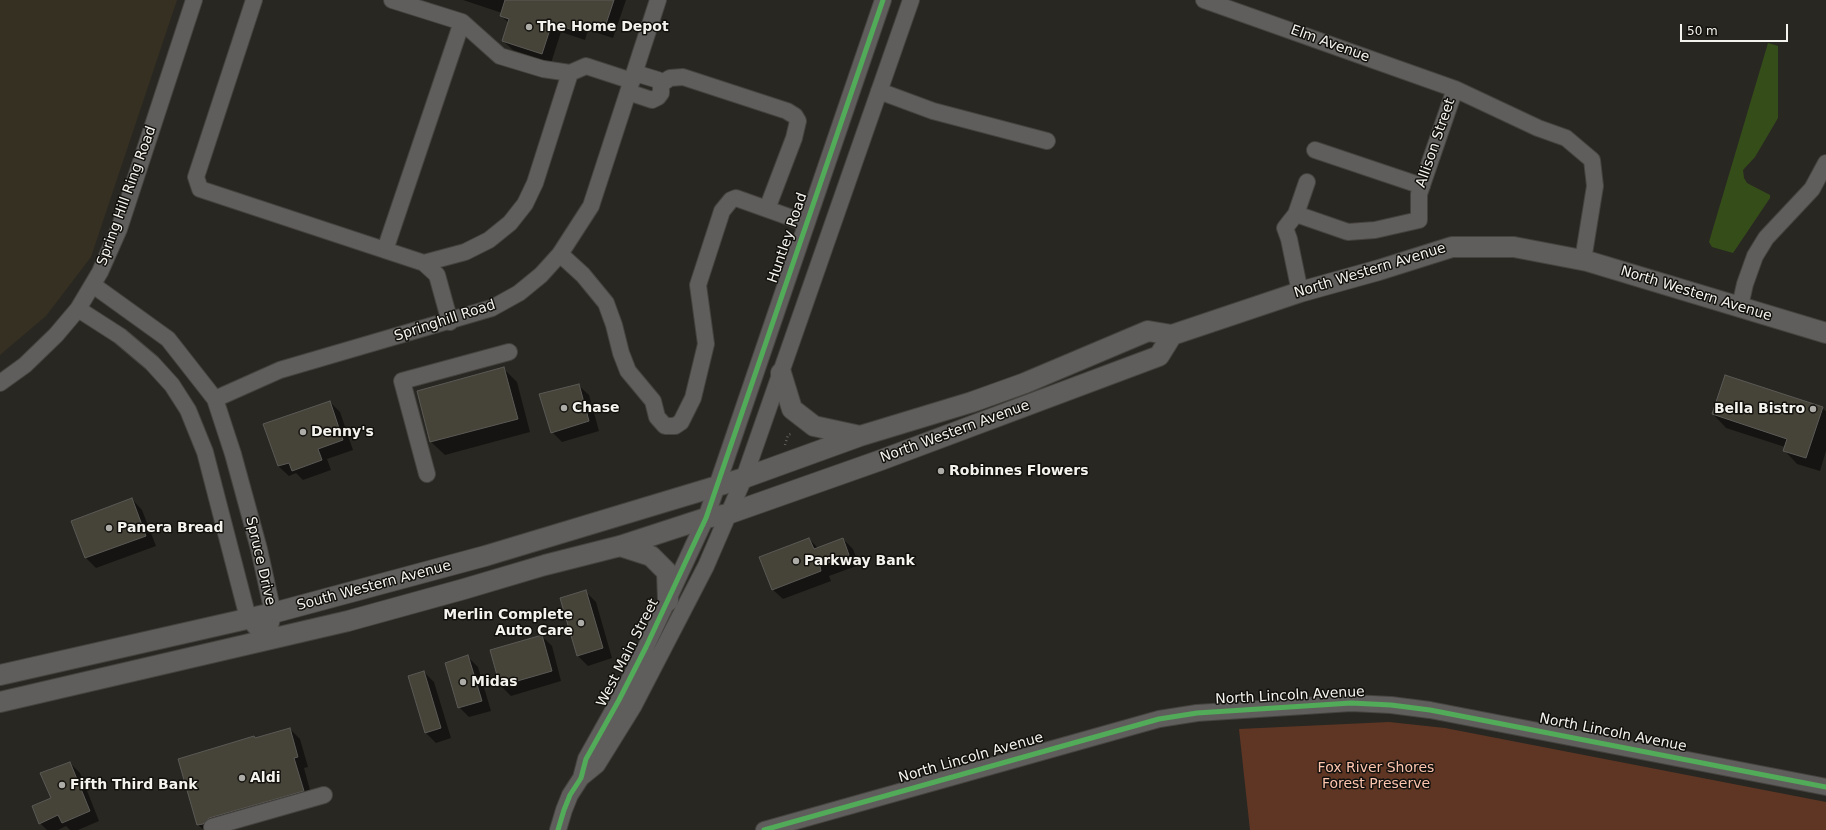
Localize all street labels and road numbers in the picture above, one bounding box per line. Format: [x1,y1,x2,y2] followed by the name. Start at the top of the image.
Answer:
[1288,22,1372,66] street label: Elm Avenue
[1413,96,1459,190] street label: Allison Street
[94,124,160,268] street label: Spring Hill Ring Road
[765,191,811,285] street label: Huntley Road
[1292,240,1448,302] street label: North Western Avenue
[1618,263,1774,325] street label: North Western Avenue
[392,297,498,345] street label: Springhill Road
[878,397,1032,467] street label: North Western Avenue
[242,515,278,607] street label: Spruce Drive
[295,557,453,615] street label: South Western Avenue
[593,596,663,710] street label: West Main Street
[1215,684,1365,708] street label: North Lincoln Avenue
[1538,710,1688,756] street label: North Lincoln Avenue
[897,729,1045,787] street label: North Lincoln Avenue

